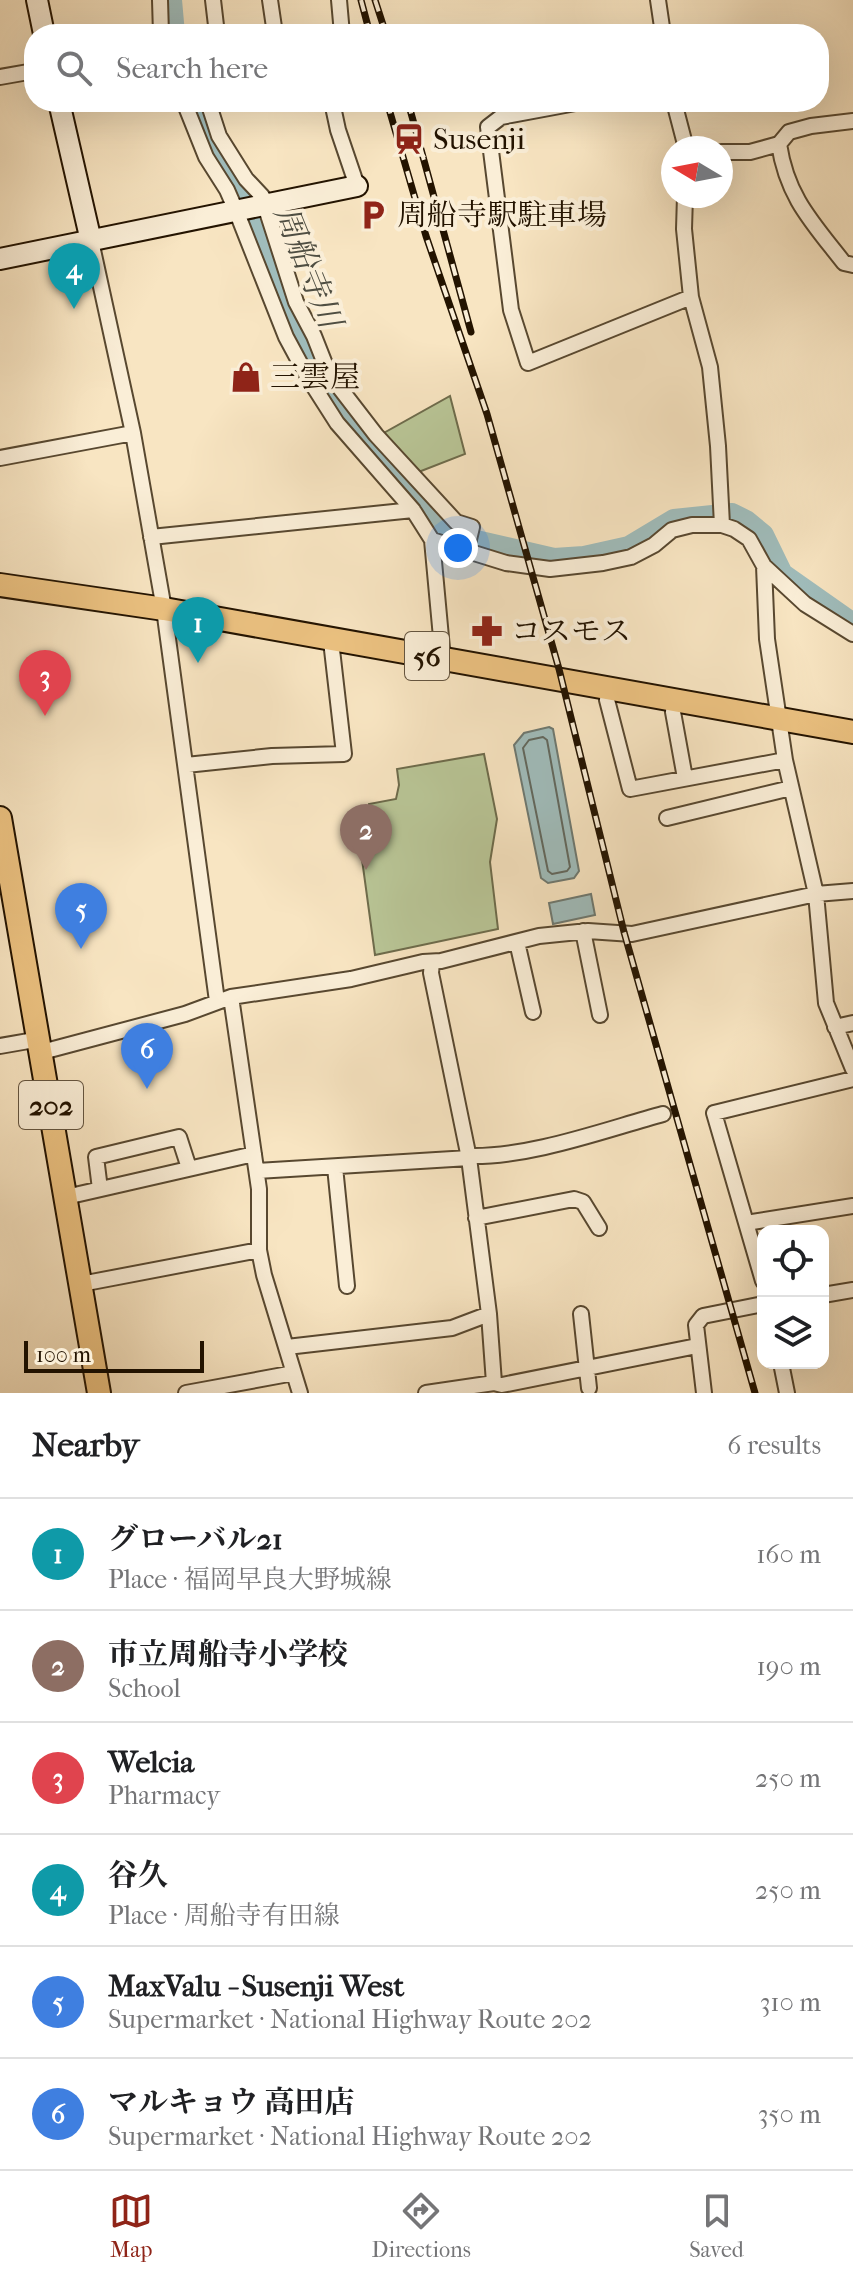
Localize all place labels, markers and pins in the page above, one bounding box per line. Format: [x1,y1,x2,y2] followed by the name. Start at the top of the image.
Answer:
[392,122,426,156] station icon: Susenji
[433,122,525,157] place label: Susenji
[356,198,390,232] parking icon: 周船寺駅駐車場
[397,198,607,233] place label: 周船寺駅駐車場
[48,243,100,309] pin: 4
[229,360,263,394] shop icon: 三雲屋
[270,360,360,395] place label: 三雲屋
[172,597,224,663] pin: 1
[470,614,504,648] pharmacy icon: コスモス
[511,614,631,649] place label: コスモス
[19,650,71,716] pin: 3
[340,804,392,870] pin: 2
[55,883,107,949] pin: 5
[121,1023,173,1089] pin: 6

